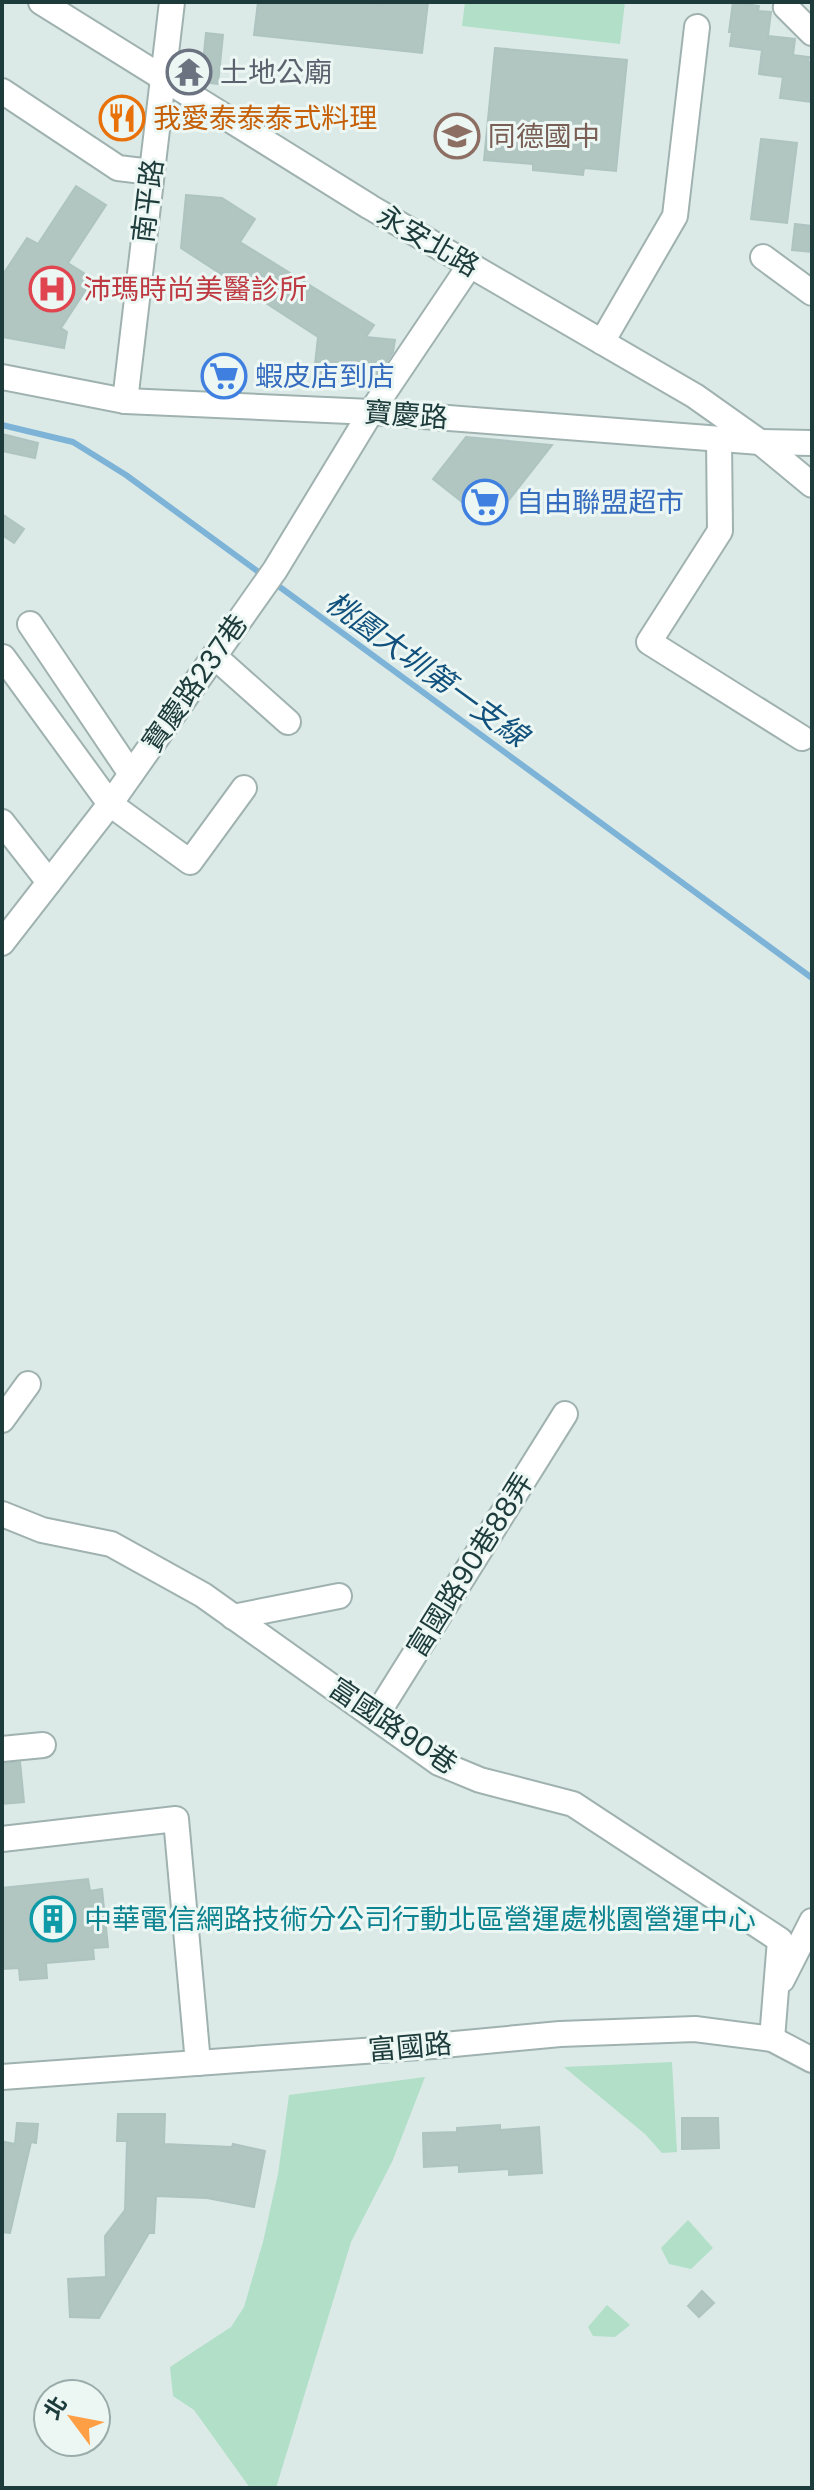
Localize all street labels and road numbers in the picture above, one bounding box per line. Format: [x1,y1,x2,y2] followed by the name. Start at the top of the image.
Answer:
[124,157,172,245] street label: 南平路
[370,196,486,286] street label: 永安北路
[363,393,449,437] street label: 寶慶路
[133,606,257,760] street label: 寶慶路237巷
[398,1465,542,1665] street label: 富國路90巷88弄
[321,1669,465,1783] street label: 富國路90巷
[366,2024,454,2070] street label: 富國路

